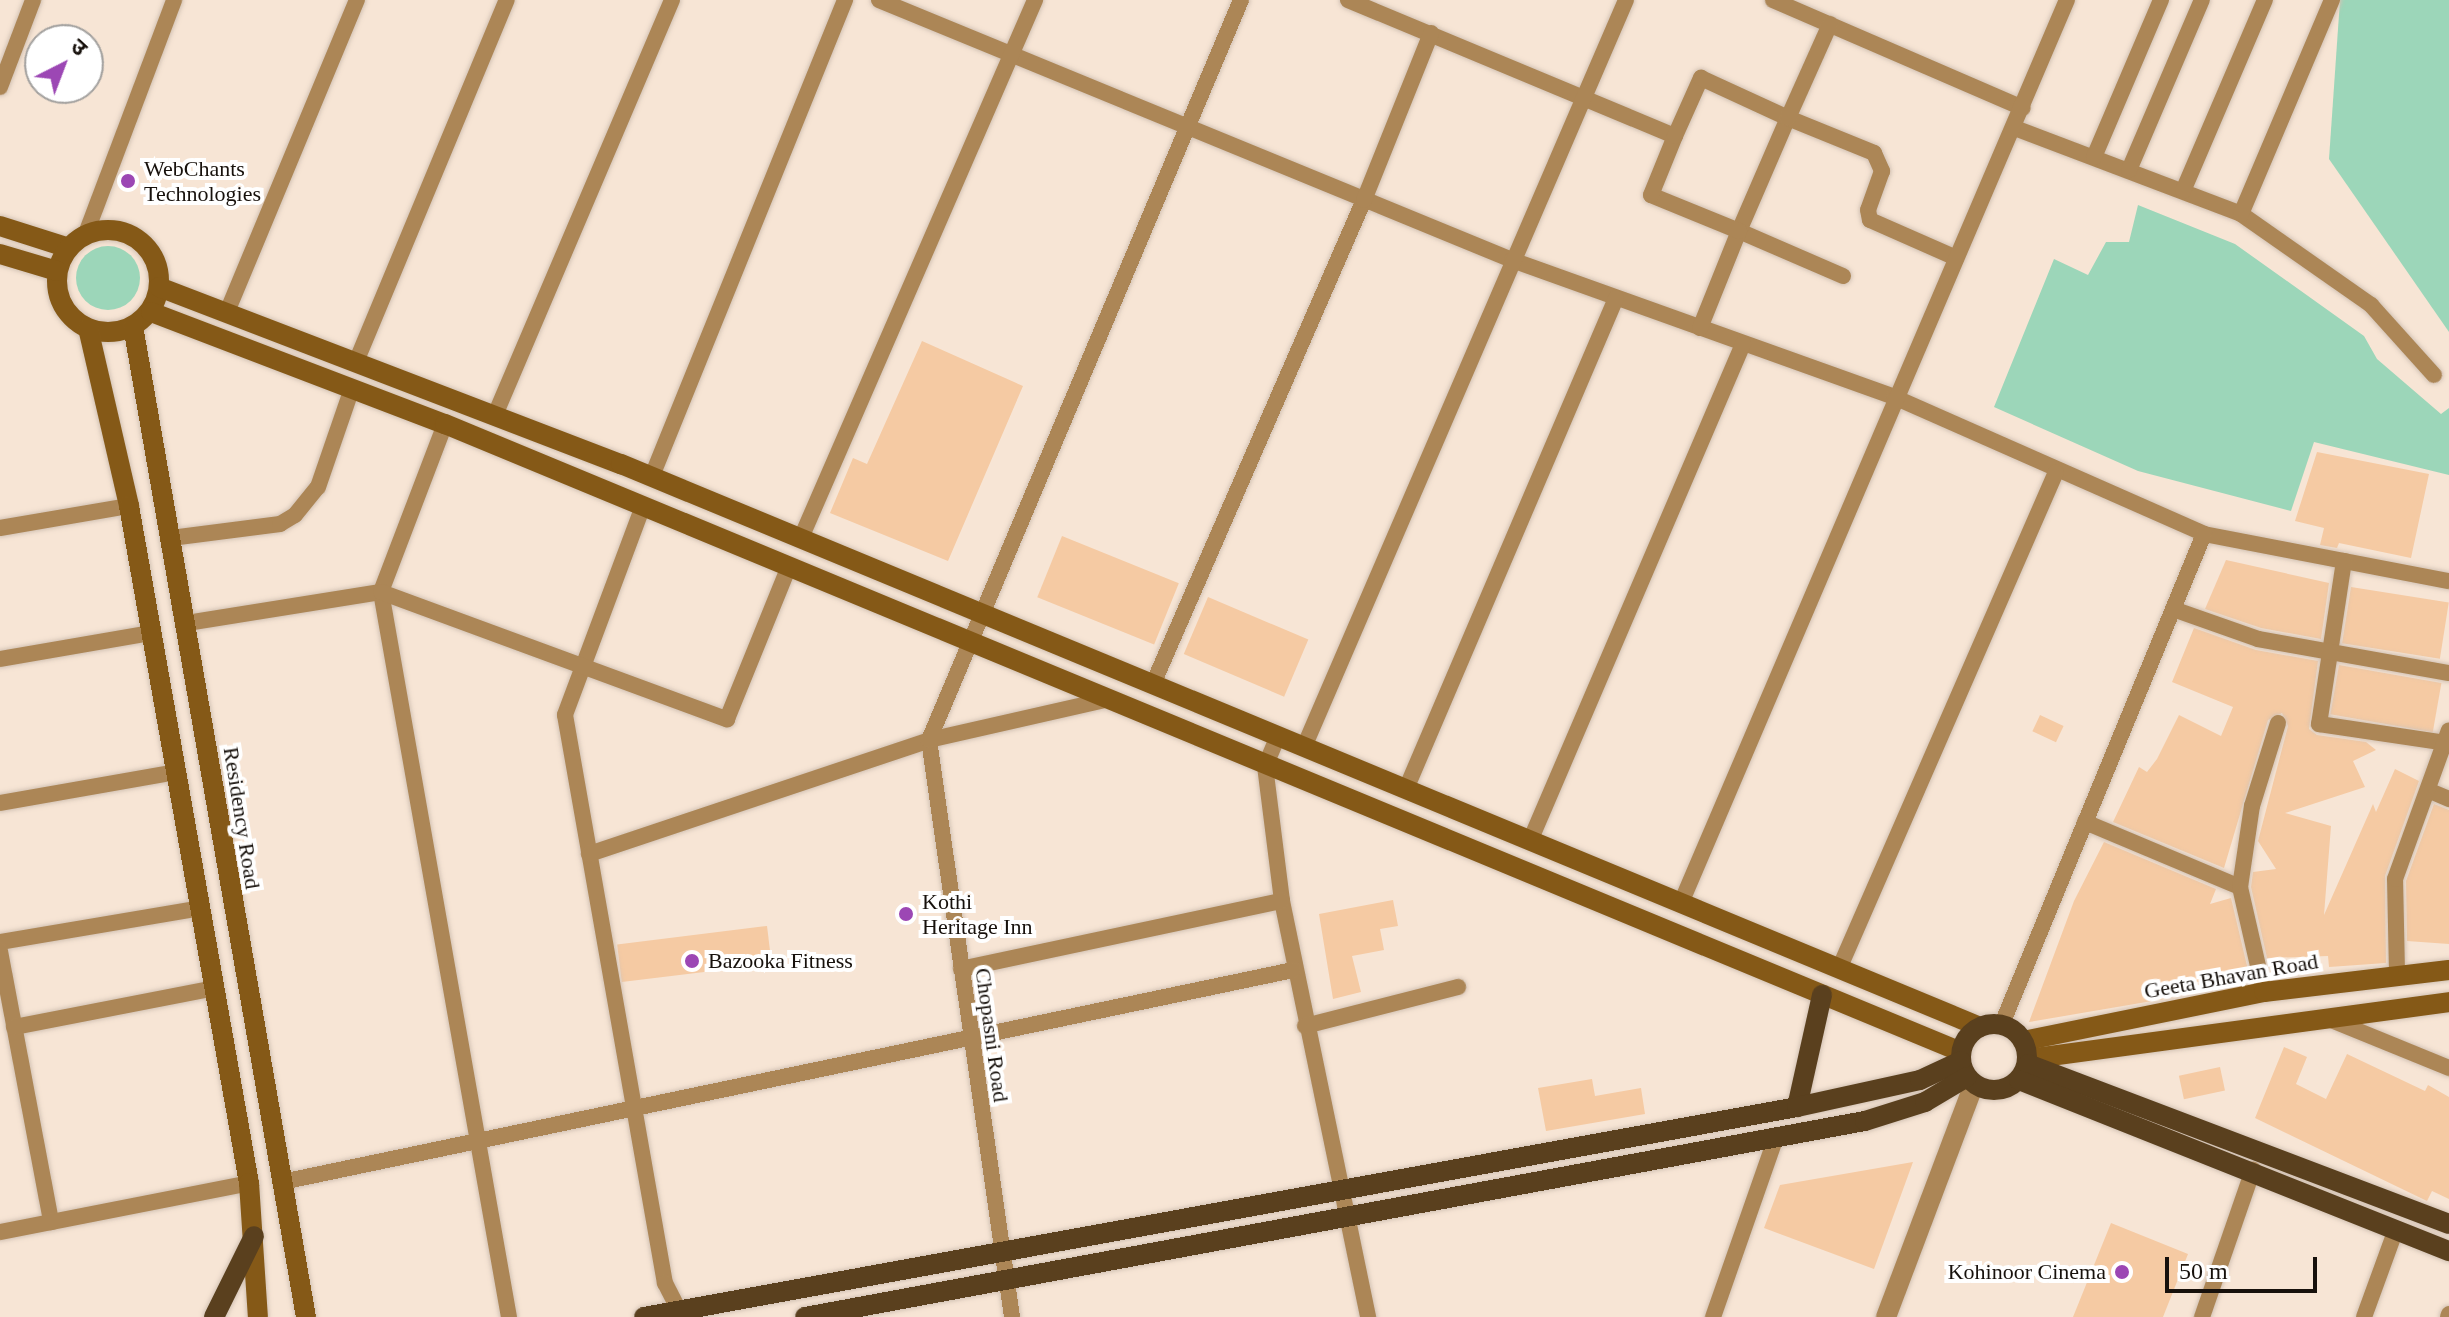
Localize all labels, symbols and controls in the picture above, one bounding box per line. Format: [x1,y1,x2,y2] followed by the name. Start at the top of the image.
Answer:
[24,24,104,104] north arrow
[66,34,92,61] text: उ
[144,155,261,206] place label: WebChants Technologies
[119,172,137,190] marker: WebChants Technologies
[218,745,266,891] street label: Residency Road
[922,888,1033,940] place label: Kothi Heritage Inn
[897,905,915,923] marker: Kothi Heritage Inn
[708,948,853,974] place label: Bazooka Fitness
[2142,948,2320,1004] street label: Geeta Bhavan Road
[683,952,701,970] marker: Bazooka Fitness
[970,966,1014,1104] street label: Chopasni Road
[2169,1241,2321,1291] scale bar
[2179,1258,2228,1284] text: 50 m
[1948,1259,2106,1285] place label: Kohinoor Cinema
[2113,1263,2131,1281] marker: Kohinoor Cinema

